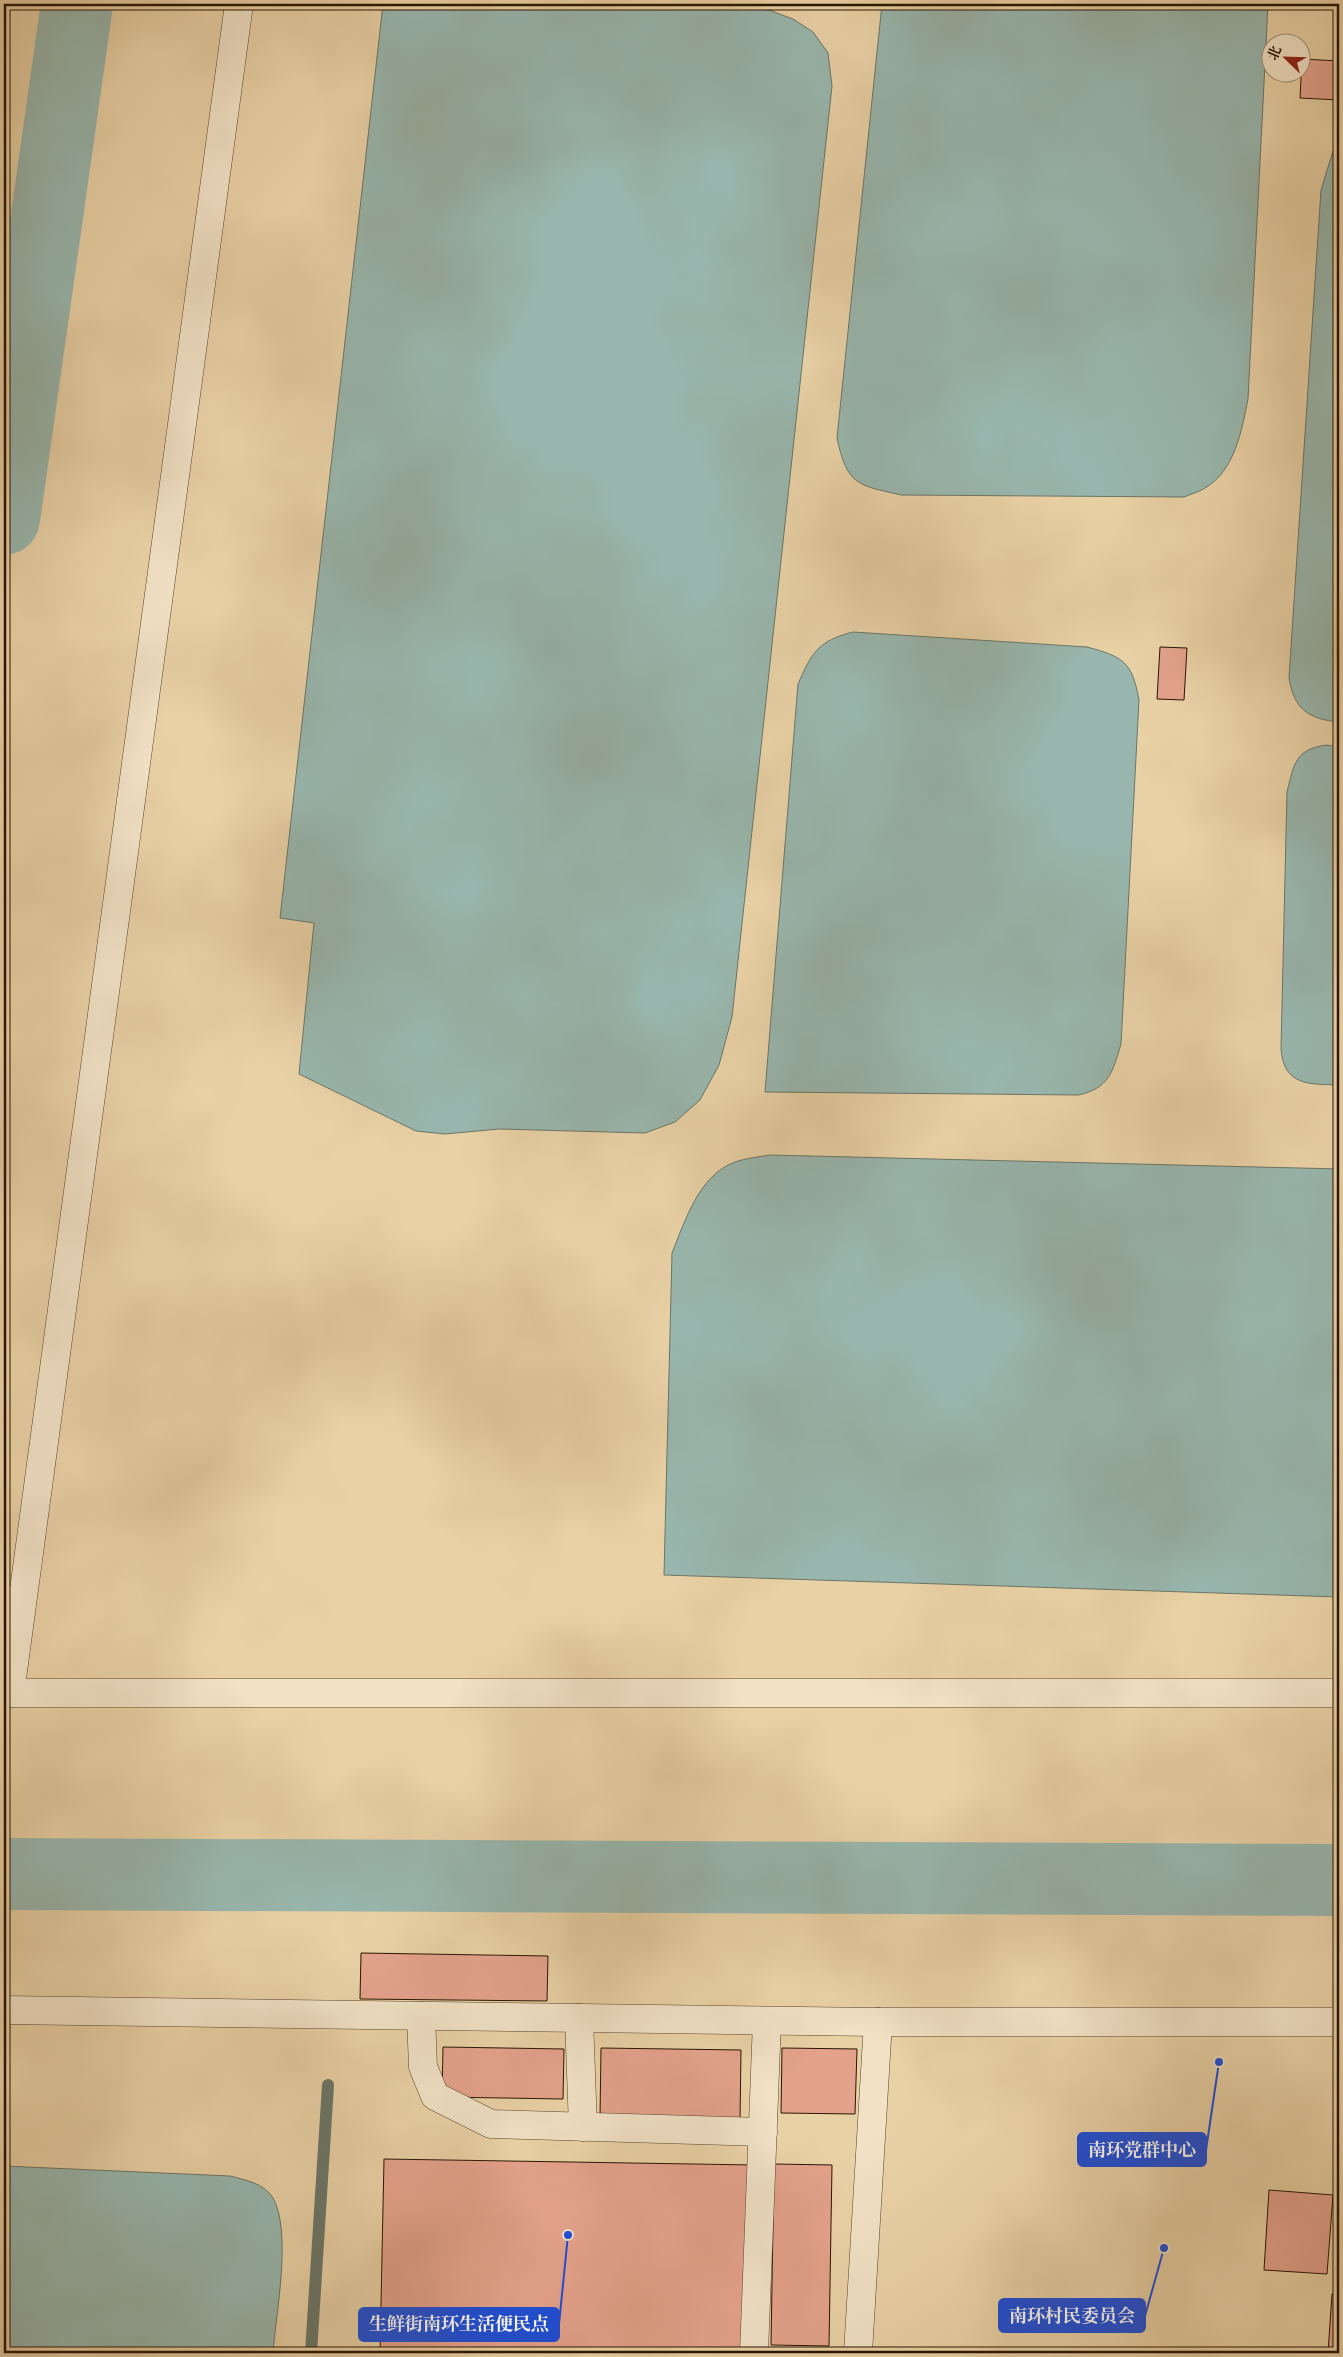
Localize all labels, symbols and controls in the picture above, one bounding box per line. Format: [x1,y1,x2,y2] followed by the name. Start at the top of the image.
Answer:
[1260,32,1310,82] north arrow
[1262,43,1286,63] text: 北
[1078,2133,1206,2166] callout: 南环党群中心
[1088,2136,1196,2163] text: 南环党群中心
[999,2299,1145,2332] callout: 南环村民委员会
[1009,2302,1135,2329] text: 南环村民委员会
[359,2308,559,2341] callout: 生鲜街南环生活便民点
[369,2310,549,2337] text: 生鲜街南环生活便民点

